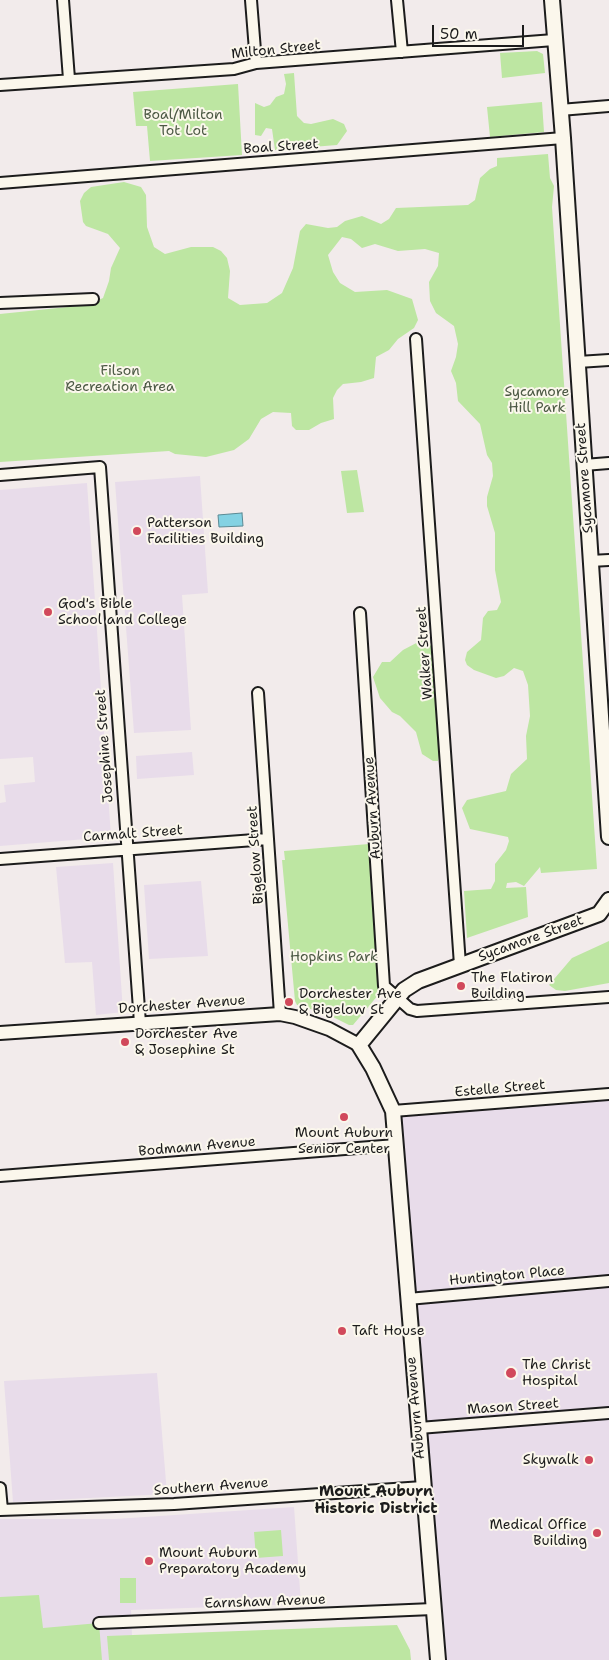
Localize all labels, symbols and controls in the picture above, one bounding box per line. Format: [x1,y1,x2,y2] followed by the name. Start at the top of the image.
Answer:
[434,15,526,47] scale bar
[440,24,478,44] text: 50 m
[230,37,322,63] street label: Milton Street
[143,107,223,140] park label: Boal/Milton Tot Lot
[243,136,319,158] street label: Boal Street
[65,363,175,396] park label: Filson Recreation Area
[505,384,569,417] park label: Sycamore Hill Park
[573,422,597,534] street label: Sycamore Street
[147,515,264,548] place label: Patterson Facilities Building
[131,525,143,537] marker: Patterson Facilities Building
[58,596,187,628] place label: God's Bible School and College
[42,606,54,618] marker: God's Bible School and College
[413,606,437,700] street label: Walker Street
[93,689,117,803] street label: Josephine Street
[361,756,385,860] street label: Auburn Avenue
[244,805,268,905] street label: Bigelow Street
[83,822,183,846] street label: Carmalt Street
[476,912,586,966] street label: Sycamore Street
[290,949,378,965] park label: Hopkins Park
[471,970,553,1002] place label: The Flatiron Building
[455,980,467,992] marker: The Flatiron Building
[299,986,402,1019] place label: Dorchester Ave & Bigelow St
[118,992,246,1018] street label: Dorchester Avenue
[283,996,295,1008] marker: Dorchester Ave & Bigelow St
[135,1026,238,1058] place label: Dorchester Ave & Josephine St
[119,1036,131,1048] marker: Dorchester Ave & Josephine St
[454,1077,546,1101] street label: Estelle Street
[338,1111,350,1123] marker: Mount Auburn Senior Center
[295,1125,393,1158] place label: Mount Auburn Senior Center
[138,1134,256,1160] street label: Bodmann Avenue
[448,1263,566,1289] street label: Huntington Place
[352,1323,425,1339] place label: Taft House
[336,1325,348,1337] marker: Taft House
[403,1356,429,1460] street label: Auburn Avenue
[522,1357,591,1390] place label: The Christ Hospital
[504,1366,518,1380] marker: The Christ Hospital
[467,1395,559,1419] street label: Mason Street
[523,1452,579,1468] place label: Skywalk
[583,1454,595,1466] marker: Skywalk
[153,1475,269,1499] street label: Southern Avenue
[314,1483,438,1518] district label: Mount Auburn Historic District
[489,1517,587,1550] place label: Medical Office Building
[591,1527,603,1539] marker: Medical Office Building
[159,1545,306,1578] place label: Mount Auburn Preparatory Academy
[143,1555,155,1567] marker: Mount Auburn Preparatory Academy
[204,1591,326,1613] street label: Earnshaw Avenue

